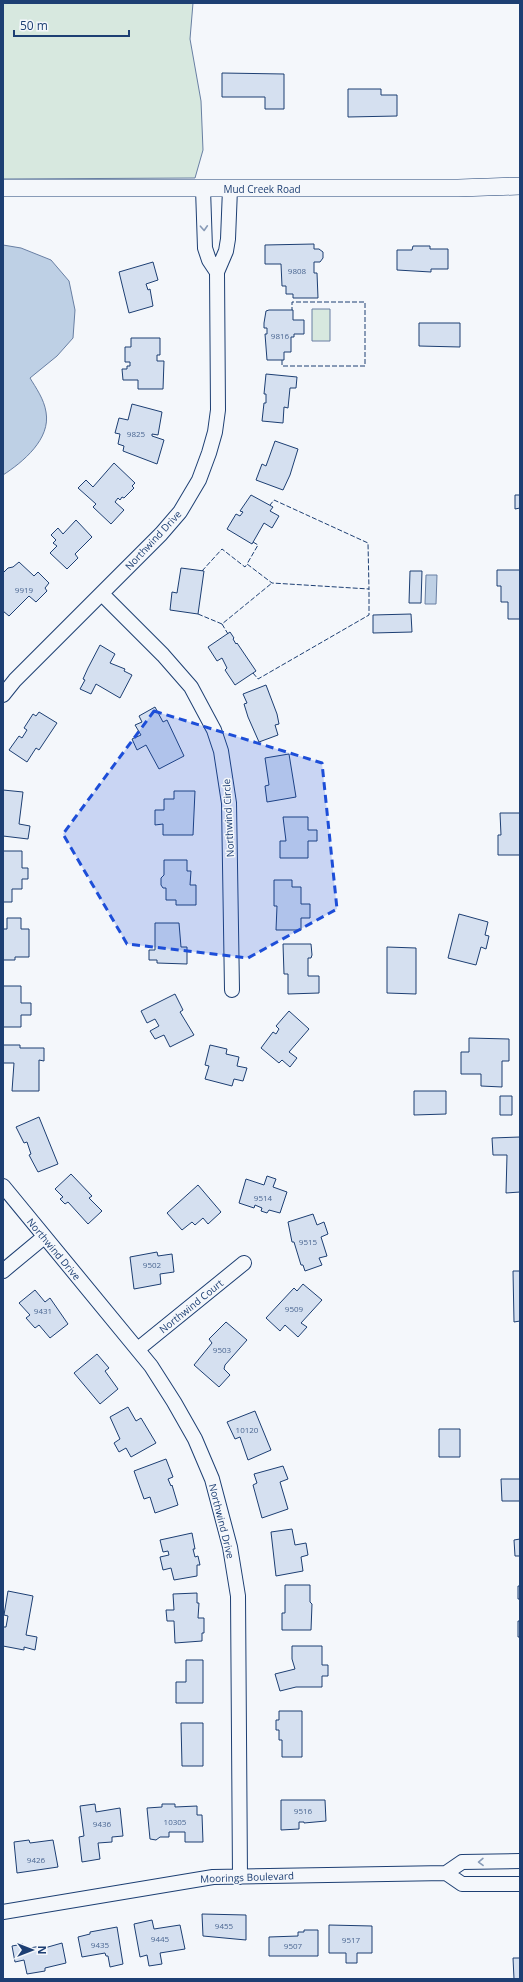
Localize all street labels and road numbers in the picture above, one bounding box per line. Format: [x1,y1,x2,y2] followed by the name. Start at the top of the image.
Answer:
[223,182,301,196] street label: Mud Creek Road
[122,507,185,573] street label: Northwind Drive
[219,778,237,857] street label: Northwind Circle
[24,1215,84,1283] street label: Northwind Drive
[156,1276,226,1336] street label: Northwind Court
[206,1482,238,1560] street label: Northwind Drive
[200,1868,294,1886] street label: Moorings Boulevard

